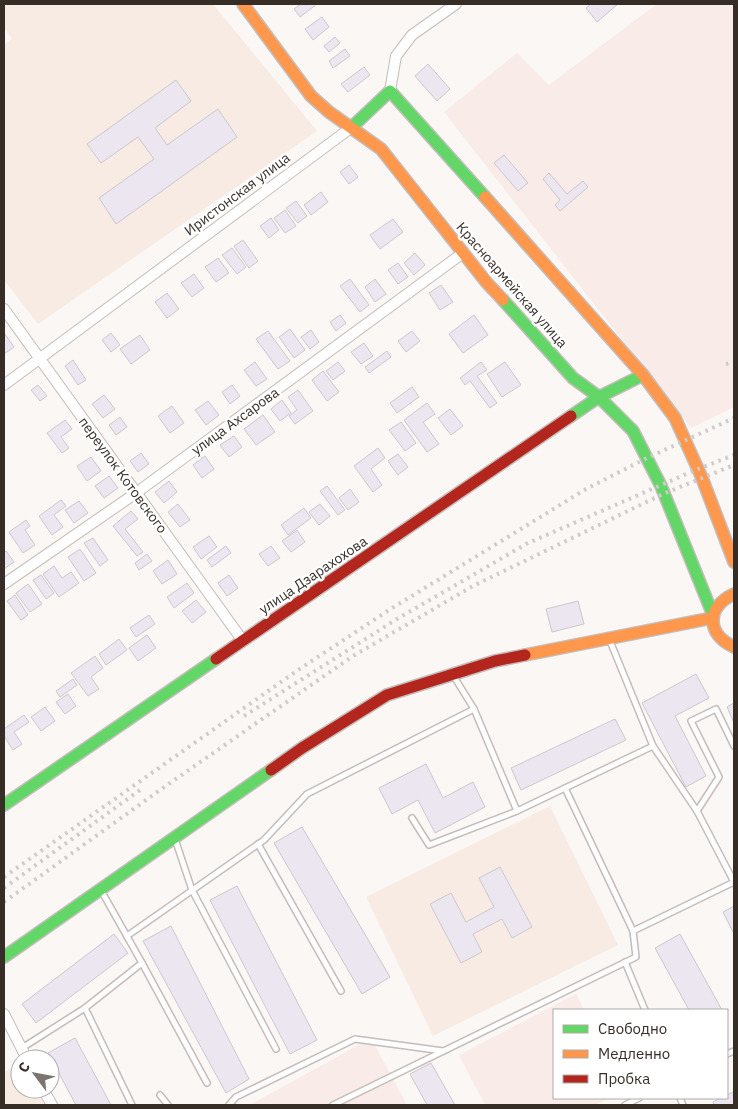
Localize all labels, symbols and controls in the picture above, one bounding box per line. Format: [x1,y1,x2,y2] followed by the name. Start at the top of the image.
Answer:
[181,148,294,240] street label: Иристонская улица
[452,218,572,352] street label: Красноармейская улица
[188,383,283,459] street label: улица Ахсарова
[75,413,171,537] street label: переулок Котовского
[255,532,371,618] street label: улица Дзарахохова
[553,1009,728,1099] legend
[598,1019,667,1038] text: Свободно
[598,1044,670,1063] text: Медленно
[10,1049,60,1099] north arrow
[14,1058,34,1076] text: С
[598,1069,650,1088] text: Пробка

